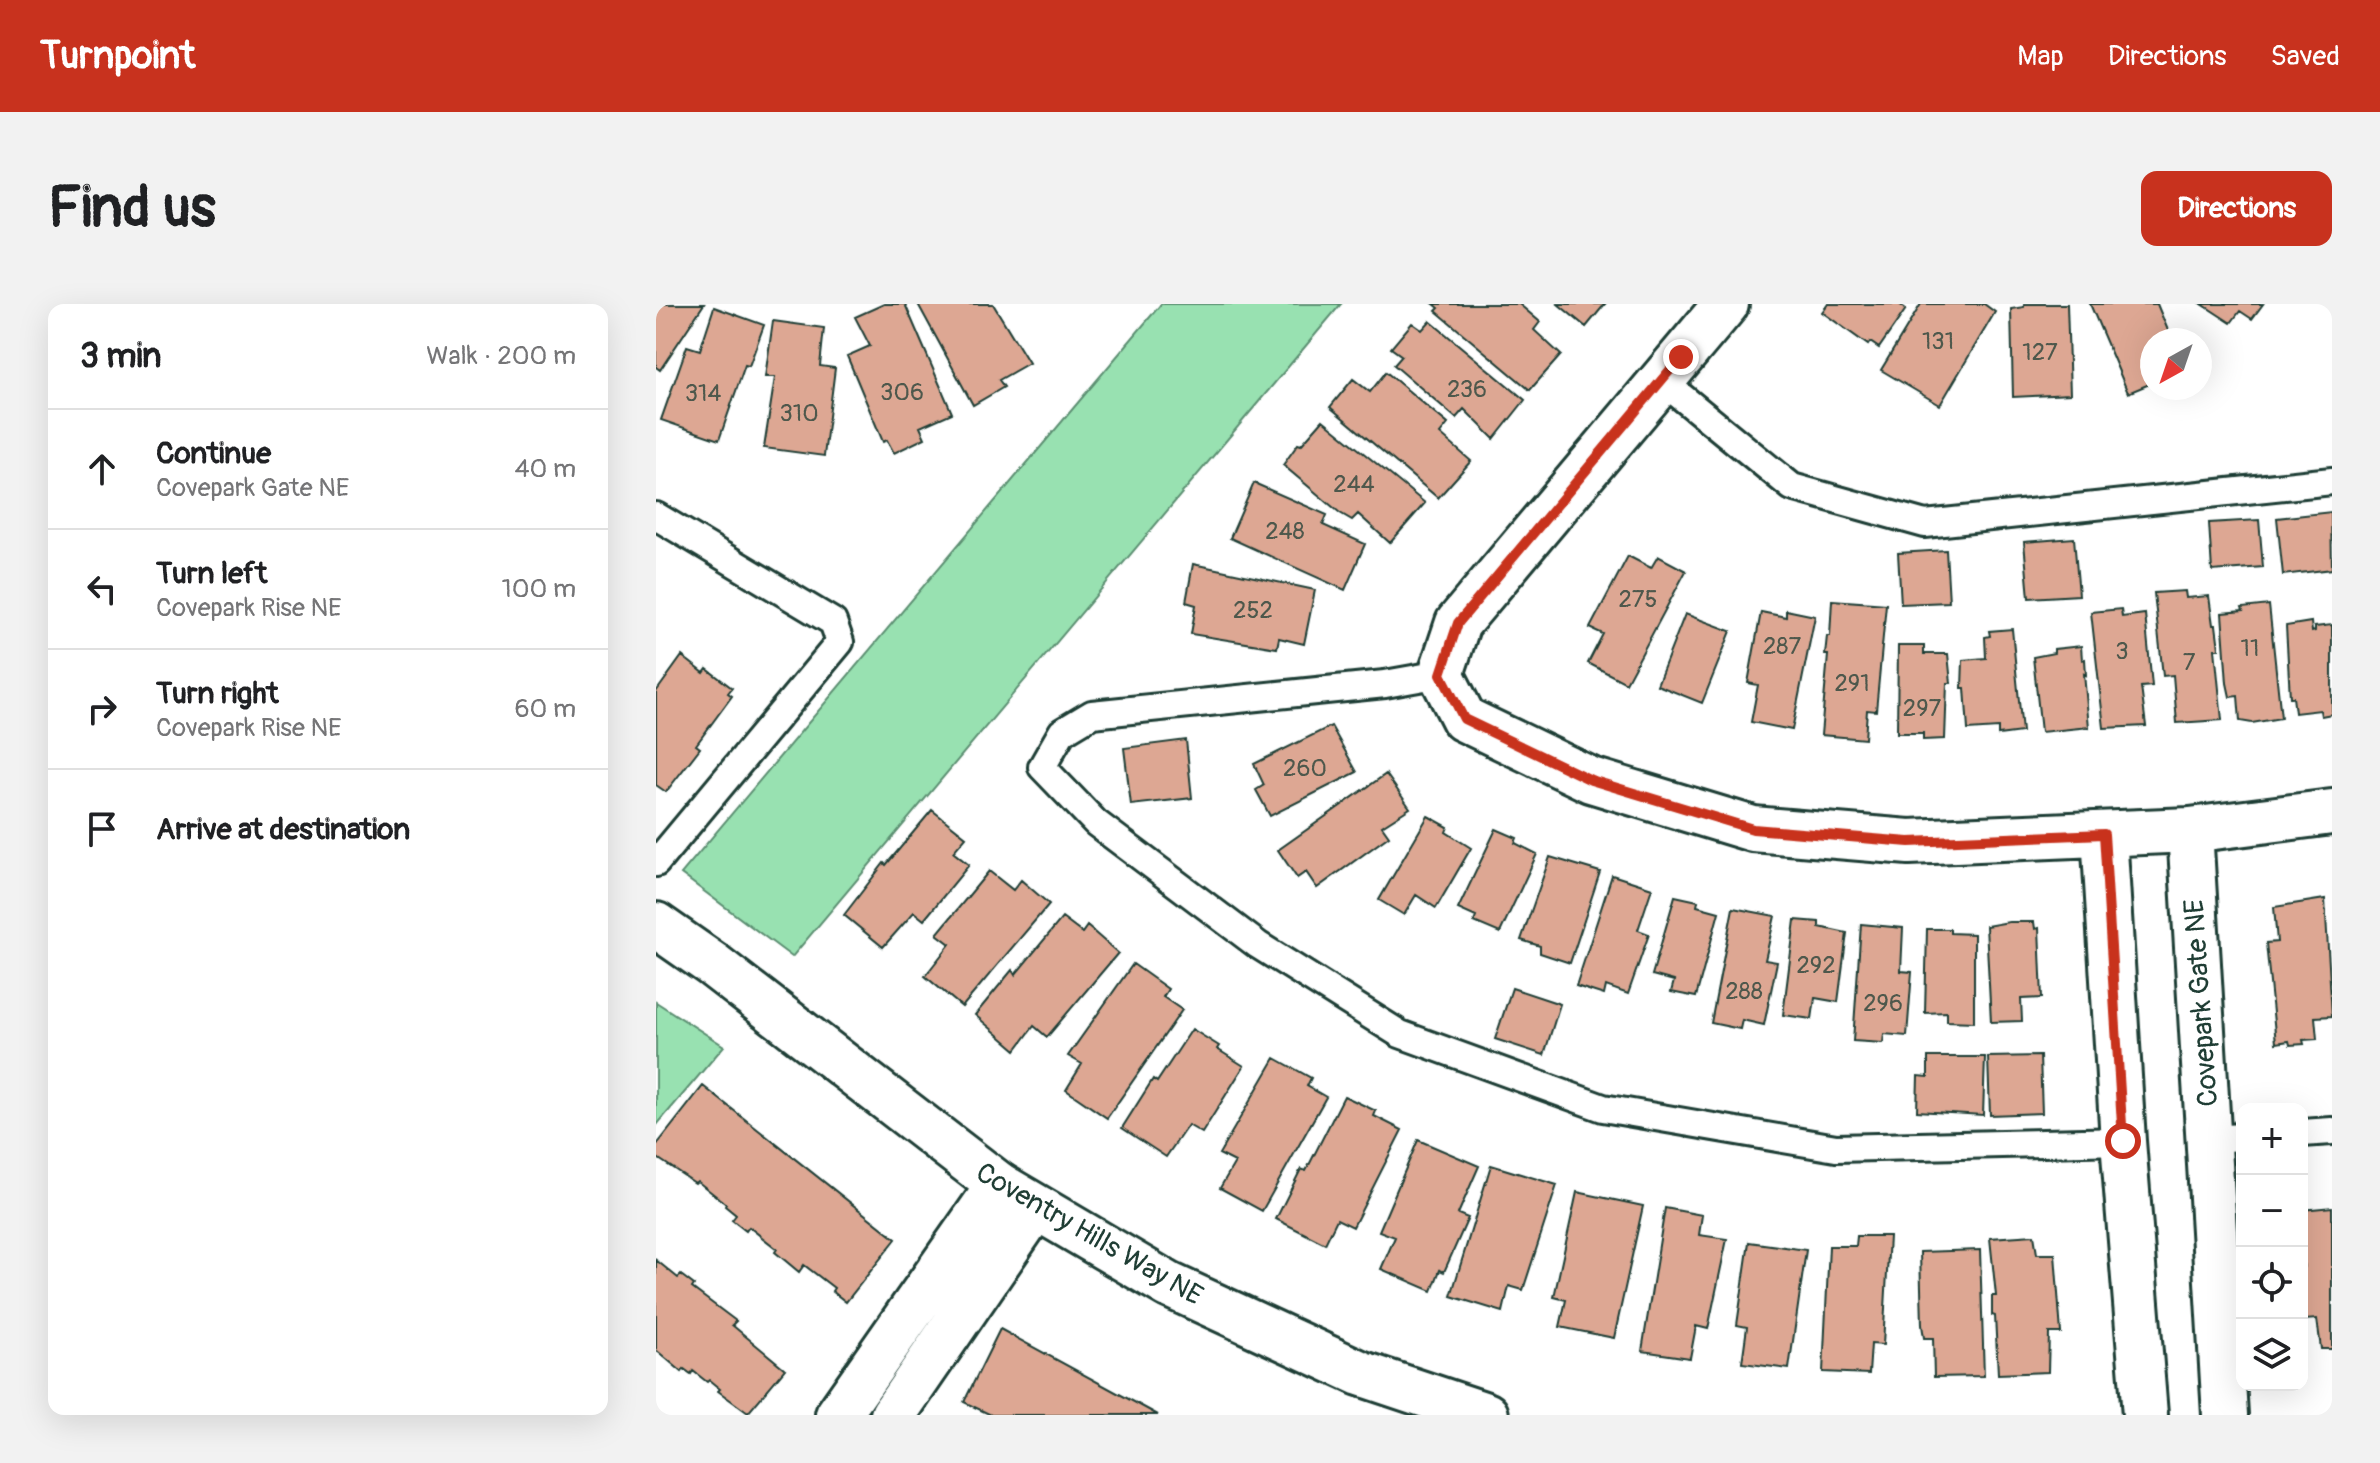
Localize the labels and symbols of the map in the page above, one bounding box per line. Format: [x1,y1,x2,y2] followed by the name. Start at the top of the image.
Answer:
[1922,327,1954,356] house number: 131
[2140,328,2212,400] north arrow
[2022,338,2058,367] house number: 127
[1663,339,1699,375] route end
[1447,375,1487,404] house number: 236
[880,378,924,407] house number: 306
[685,379,721,408] house number: 314
[779,399,819,428] house number: 310
[1333,470,1375,499] house number: 244
[1265,517,1305,546] house number: 248
[1618,585,1658,614] house number: 275
[1233,596,1273,625] house number: 252
[1763,632,1801,661] house number: 287
[2241,634,2259,663] house number: 11
[2115,637,2129,666] house number: 3
[2183,648,2196,677] house number: 7
[1834,669,1870,698] house number: 291
[1903,694,1942,723] house number: 297
[1283,754,1327,783] house number: 260
[2177,898,2226,1108] street label: Covepark Gate NE
[1796,951,1836,980] house number: 292
[1725,977,1763,1006] house number: 288
[1863,989,1903,1018] house number: 296
[2105,1123,2141,1159] route start
[970,1155,1209,1313] street label: Coventry Hills Way NE

